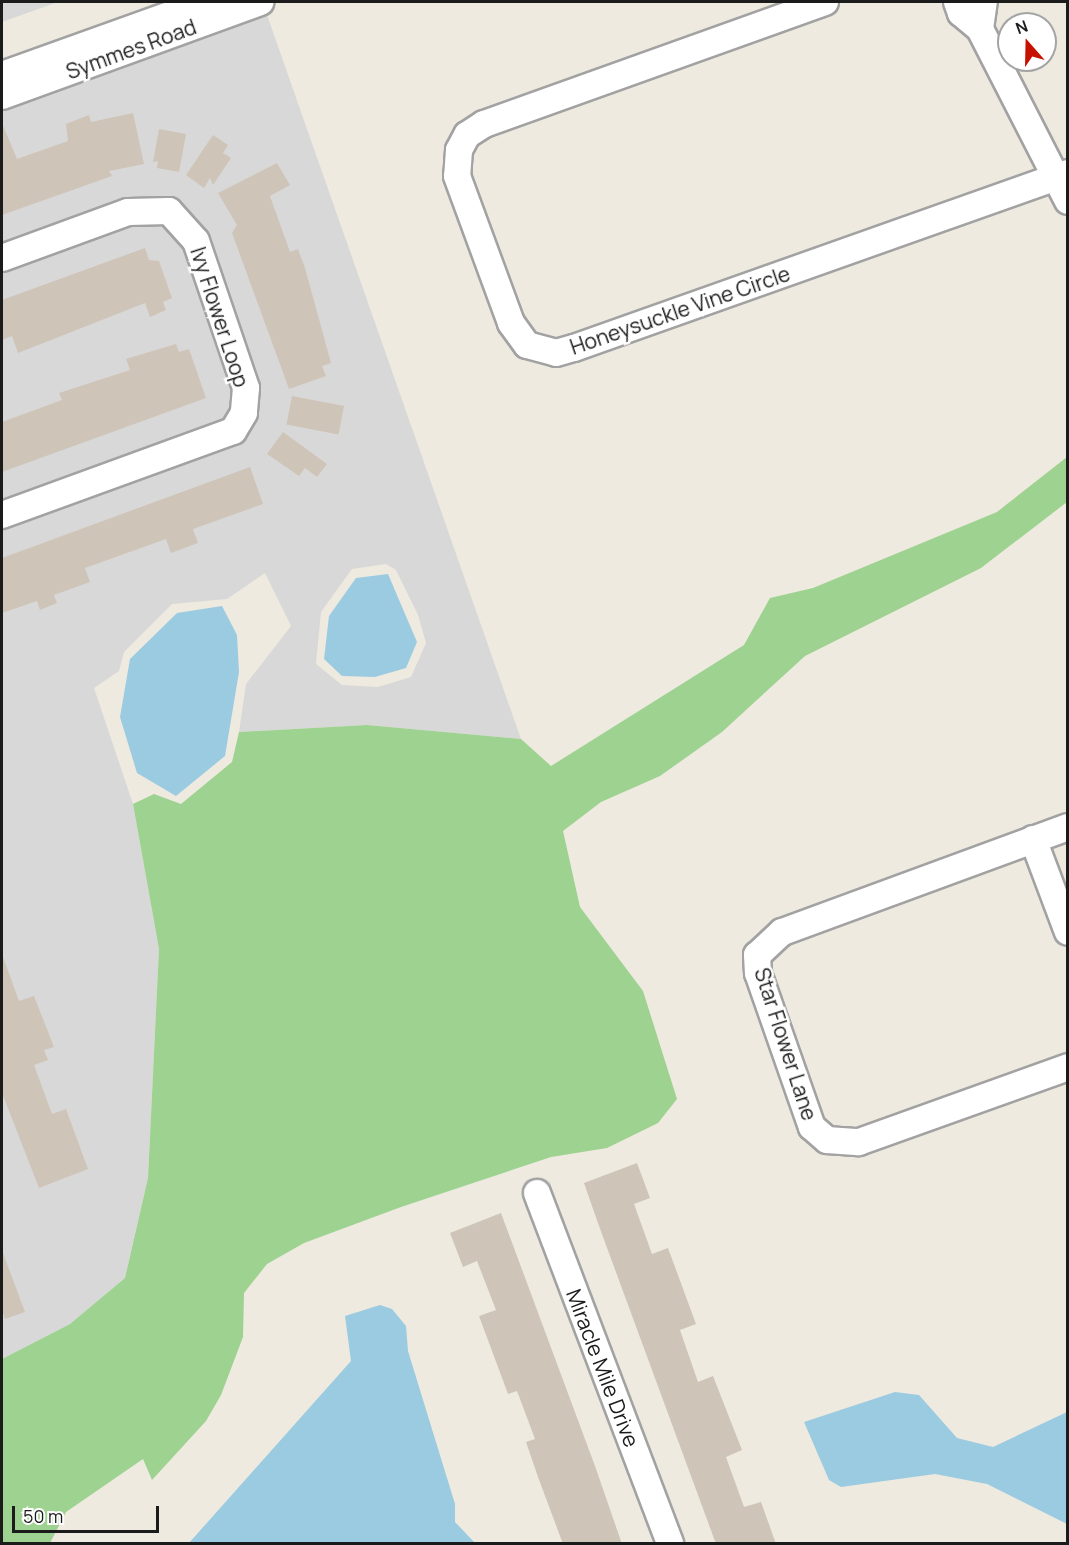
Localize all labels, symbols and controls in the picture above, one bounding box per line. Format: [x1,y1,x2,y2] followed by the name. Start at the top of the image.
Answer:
[997,12,1057,72] north arrow
[62,14,200,84] street label: Symmes Road
[1012,15,1031,39] text: N
[185,244,255,390] street label: Ivy Flower Loop
[567,260,793,360] street label: Honeysuckle Vine Circle
[749,964,823,1124] street label: Star Flower Lane
[561,1285,645,1451] street label: Miracle Mile Drive
[15,1494,162,1532] scale bar
[23,1504,63,1528] text: 50 m

